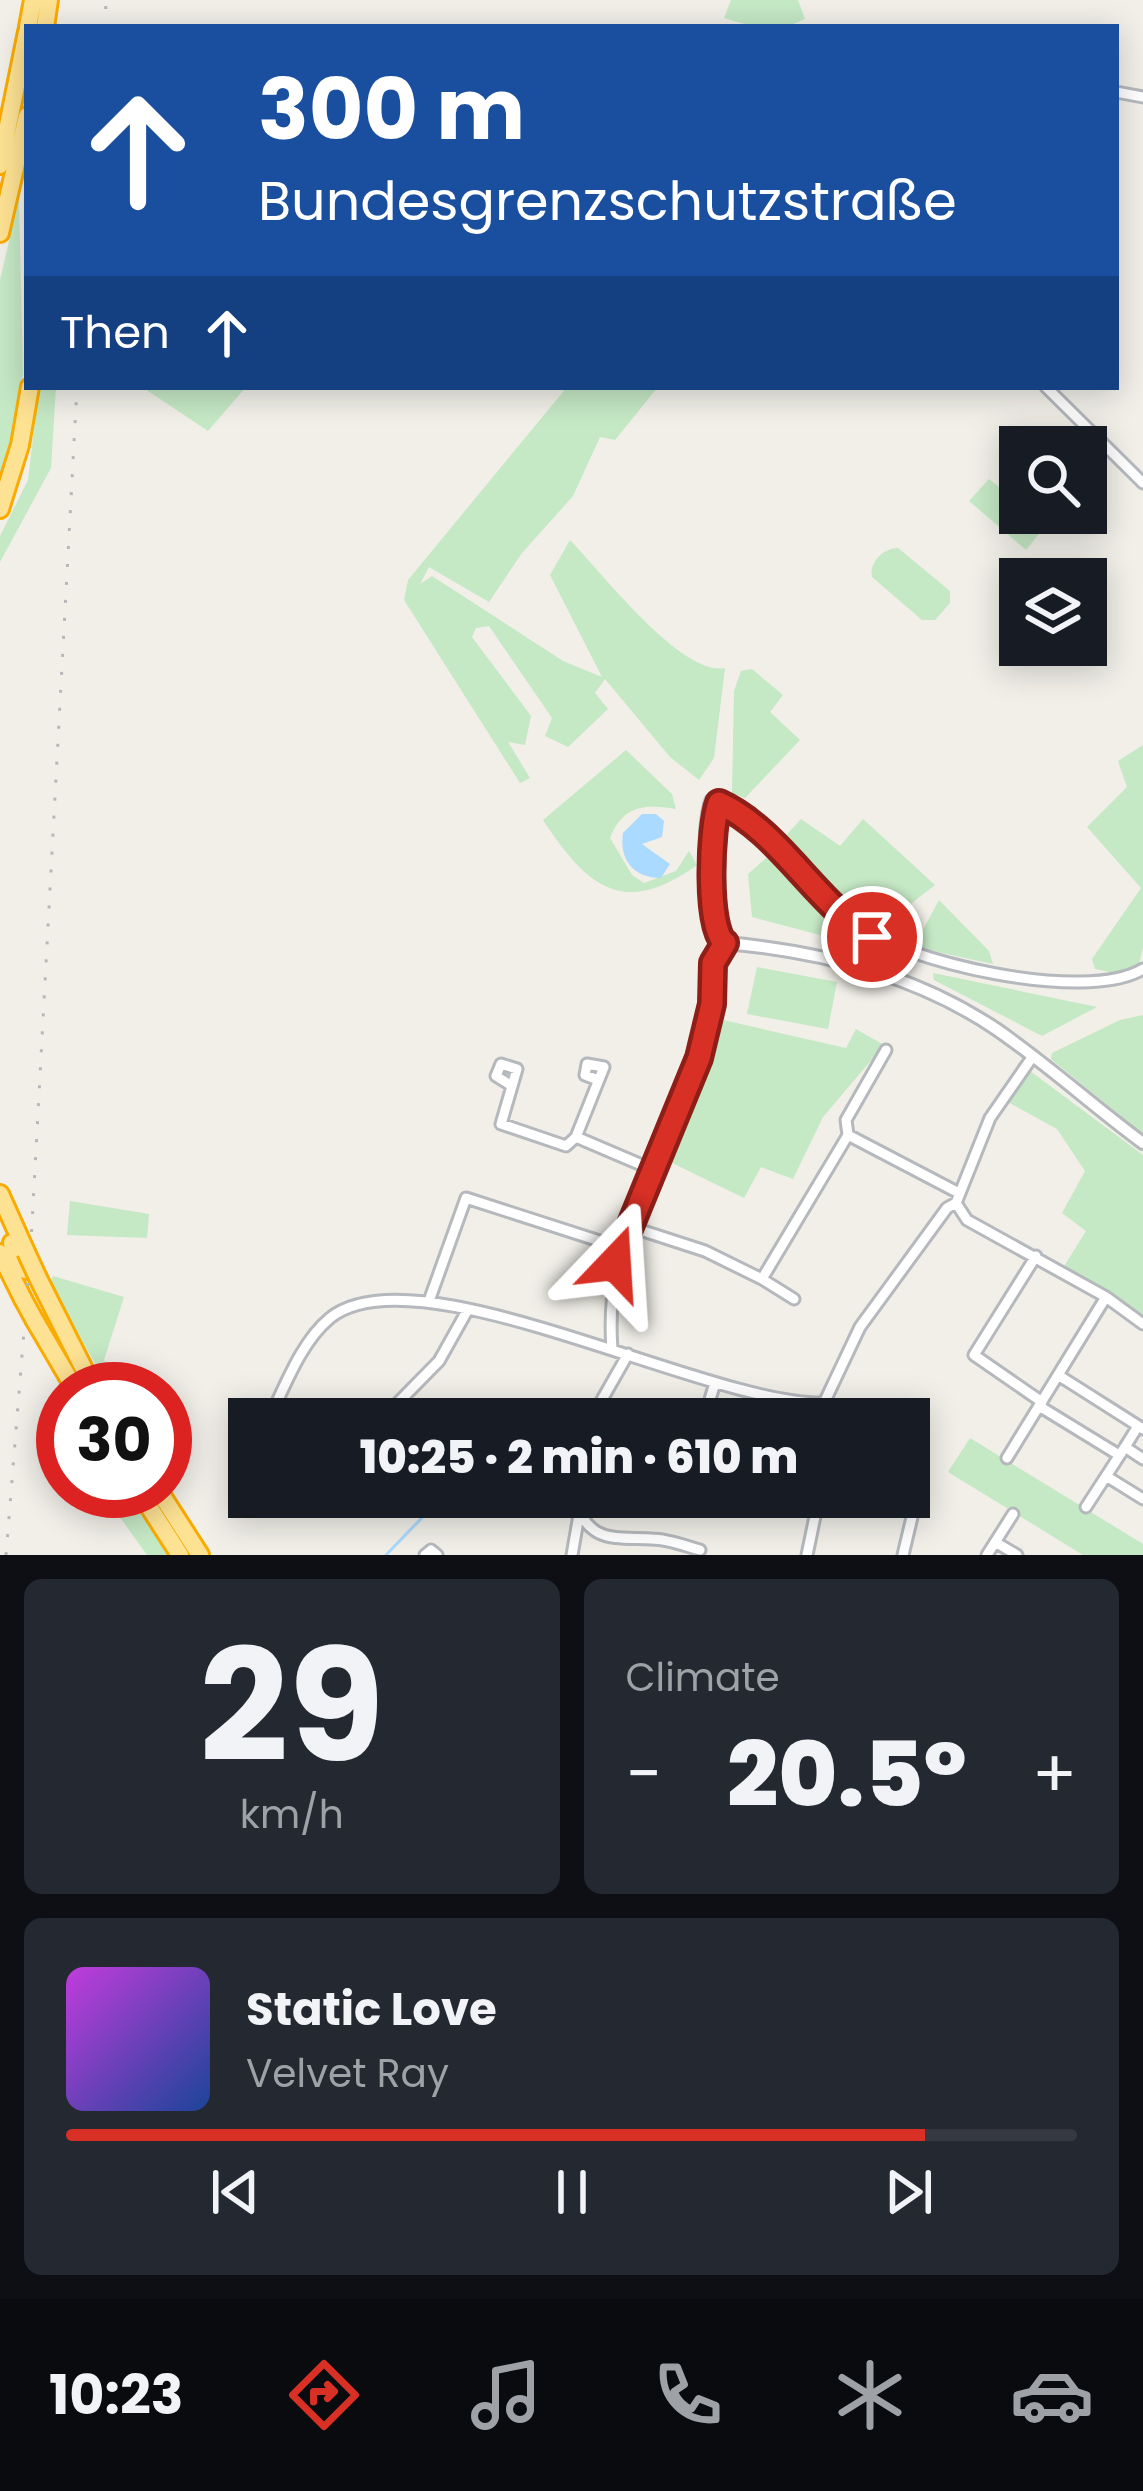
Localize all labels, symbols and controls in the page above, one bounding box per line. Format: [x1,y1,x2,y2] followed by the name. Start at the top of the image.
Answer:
[258,51,525,168] text: 300 m
[60,72,216,228] icon: ahead
[258,163,957,239] text: Bundesgrenzschutzstraße
[194,300,260,366] icon: ahead
[60,301,170,364] text: Then
[999,426,1107,666] map controls
[999,426,1107,534] button: search
[999,558,1107,666] button: layers
[821,886,923,988] pin
[839,904,905,970] icon: arrive
[552,1200,678,1326] position arrow
[36,1362,192,1518] speed limit sign: 30
[360,1426,798,1489] text: 10:25 · 2 min · 610 m
[199,1597,384,1816] text: 29
[626,1650,780,1705] text: Climate
[727,1711,967,1838] text: 20.5°
[626,1728,662,1820] text: −
[1032,1728,1077,1820] text: +
[240,1787,344,1842] text: km/h
[246,1978,497,2041] text: Static Love
[246,2046,449,2101] text: Velvet Ray
[202,2159,268,2225] icon: previous
[539,2159,605,2225] icon: pause
[876,2159,942,2225] icon: next
[282,2353,366,2437] icon: directions
[464,2353,548,2437] icon: music
[646,2353,730,2437] icon: phone
[828,2353,912,2437] icon: climate
[1010,2353,1094,2437] icon: car
[49,2357,183,2433] text: 10:23

